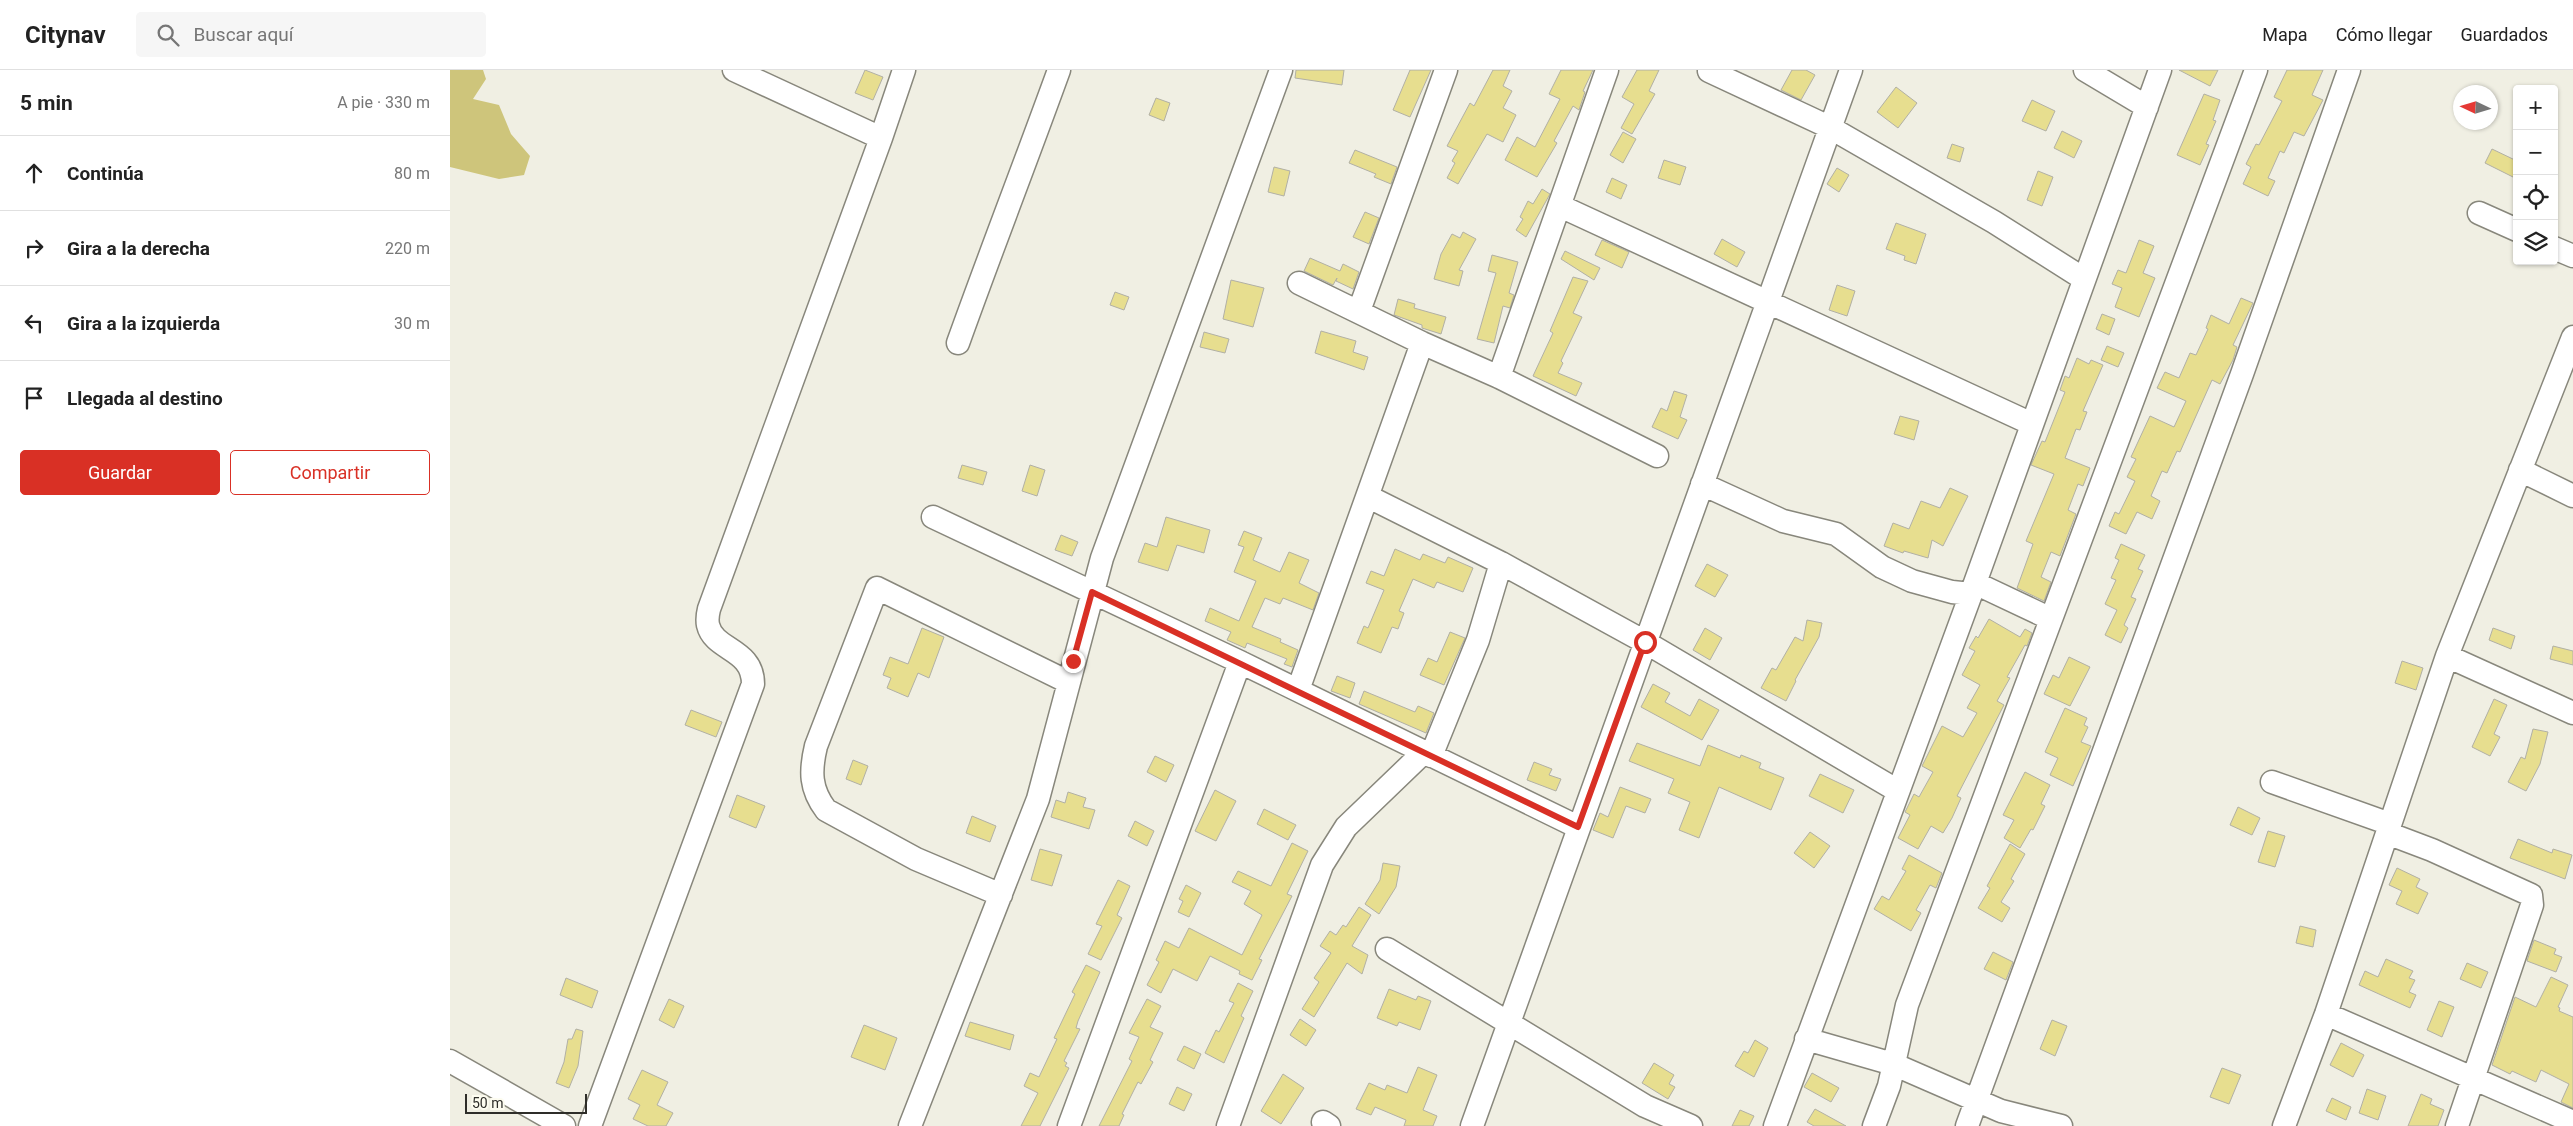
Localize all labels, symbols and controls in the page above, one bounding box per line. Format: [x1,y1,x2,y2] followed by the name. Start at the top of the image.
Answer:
[136,12,486,57] search box
[25,21,106,49] text: Citynav
[154,21,182,49] icon: search
[194,23,293,46] text: Buscar aquí
[2262,24,2308,45] text: Mapa
[2336,24,2432,45] text: Cómo llegar
[2460,24,2548,45] text: Guardados
[2453,85,2498,130] north arrow
[2513,85,2558,265] map controls
[2513,85,2558,130] button: +
[20,91,73,115] text: 5 min
[337,93,430,112] text: A pie · 330 m
[2513,130,2558,175] button: −
[20,159,48,187] icon: ahead
[67,162,144,185] text: Continúa
[394,164,430,183] text: 80 m
[2513,175,2558,220] button: locate
[2513,220,2558,265] button: layers
[20,234,48,262] icon: right
[67,237,210,260] text: Gira a la derecha
[385,239,430,258] text: 220 m
[20,309,48,337] icon: left
[67,312,220,335] text: Gira a la izquierda
[394,314,430,333] text: 30 m
[20,384,48,412] icon: arrive
[67,387,223,410] text: Llegada al destino
[20,450,220,495] button: Guardar
[230,450,430,495] button: Compartir
[1634,631,1657,654] route start
[1062,650,1085,673] route end
[465,1091,588,1114] scale bar
[472,1095,504,1111] text: 50 m

